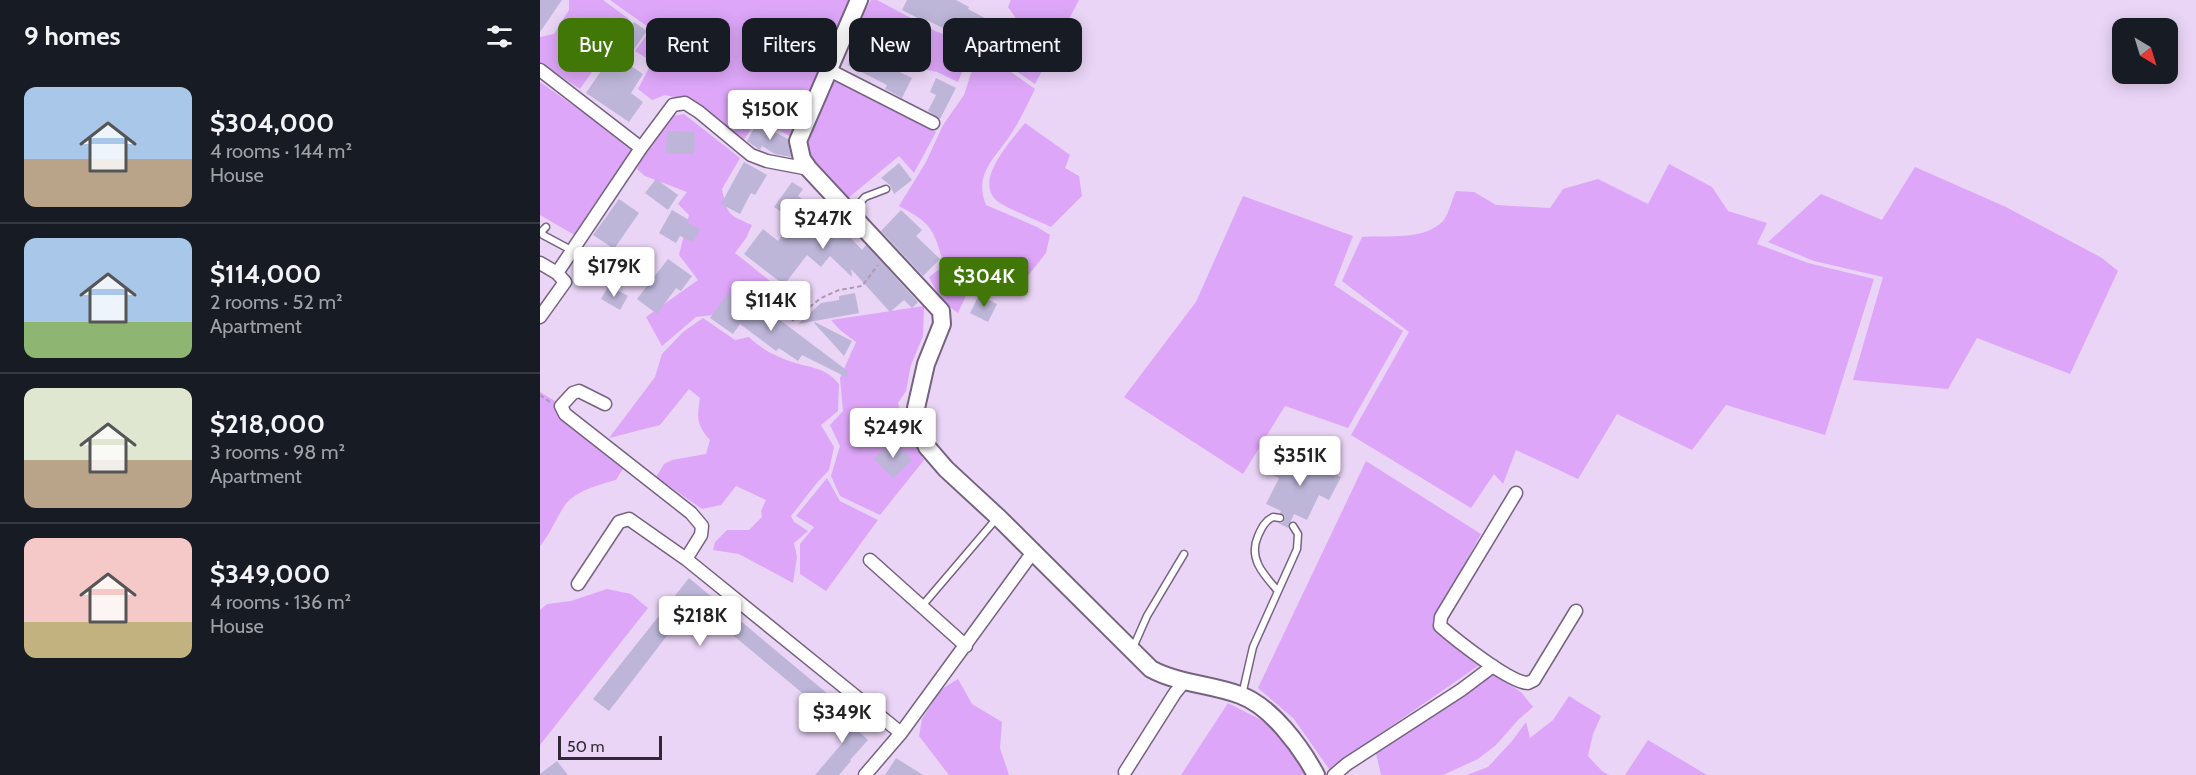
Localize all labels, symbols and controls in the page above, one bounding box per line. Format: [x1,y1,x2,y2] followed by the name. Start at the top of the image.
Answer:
[558,18,634,72] chip: Buy
[646,18,730,72] chip: Rent
[742,18,837,72] chip: Filters
[849,18,931,72] chip: New
[943,18,1082,72] chip: Apartment
[2112,18,2178,84] north arrow
[2112,18,2178,84] map controls
[24,20,121,52] text: 9 homes
[483,20,516,53] icon: filters
[728,90,812,141] pin: $150K
[742,97,798,121] text: $150K
[210,107,334,139] text: $304,000
[72,111,144,183] icon: home
[210,139,352,163] text: 4 rooms · 144 m²
[210,163,264,187] text: House
[781,199,865,250] pin: $247K
[794,206,852,230] text: $247K
[572,247,656,298] pin: $179K
[588,254,640,278] text: $179K
[942,257,1026,308] pin: $304K
[210,258,321,290] text: $114,000
[72,262,144,334] icon: home
[953,264,1015,288] text: $304K
[729,281,813,332] pin: $114K
[745,288,797,312] text: $114K
[210,290,343,314] text: 2 rooms · 52 m²
[210,314,302,338] text: Apartment
[210,408,325,440] text: $218,000
[851,408,935,459] pin: $249K
[72,412,144,484] icon: home
[864,415,922,439] text: $249K
[1258,436,1342,487] pin: $351K
[210,440,345,464] text: 3 rooms · 98 m²
[1273,443,1327,467] text: $351K
[210,464,302,488] text: Apartment
[210,558,330,590] text: $349,000
[72,562,144,634] icon: home
[210,590,351,614] text: 4 rooms · 136 m²
[658,596,742,647] pin: $218K
[673,603,727,627] text: $218K
[210,614,264,638] text: House
[800,693,884,744] pin: $349K
[813,700,871,724] text: $349K
[558,733,662,760] scale bar
[567,737,604,756] text: 50 m

